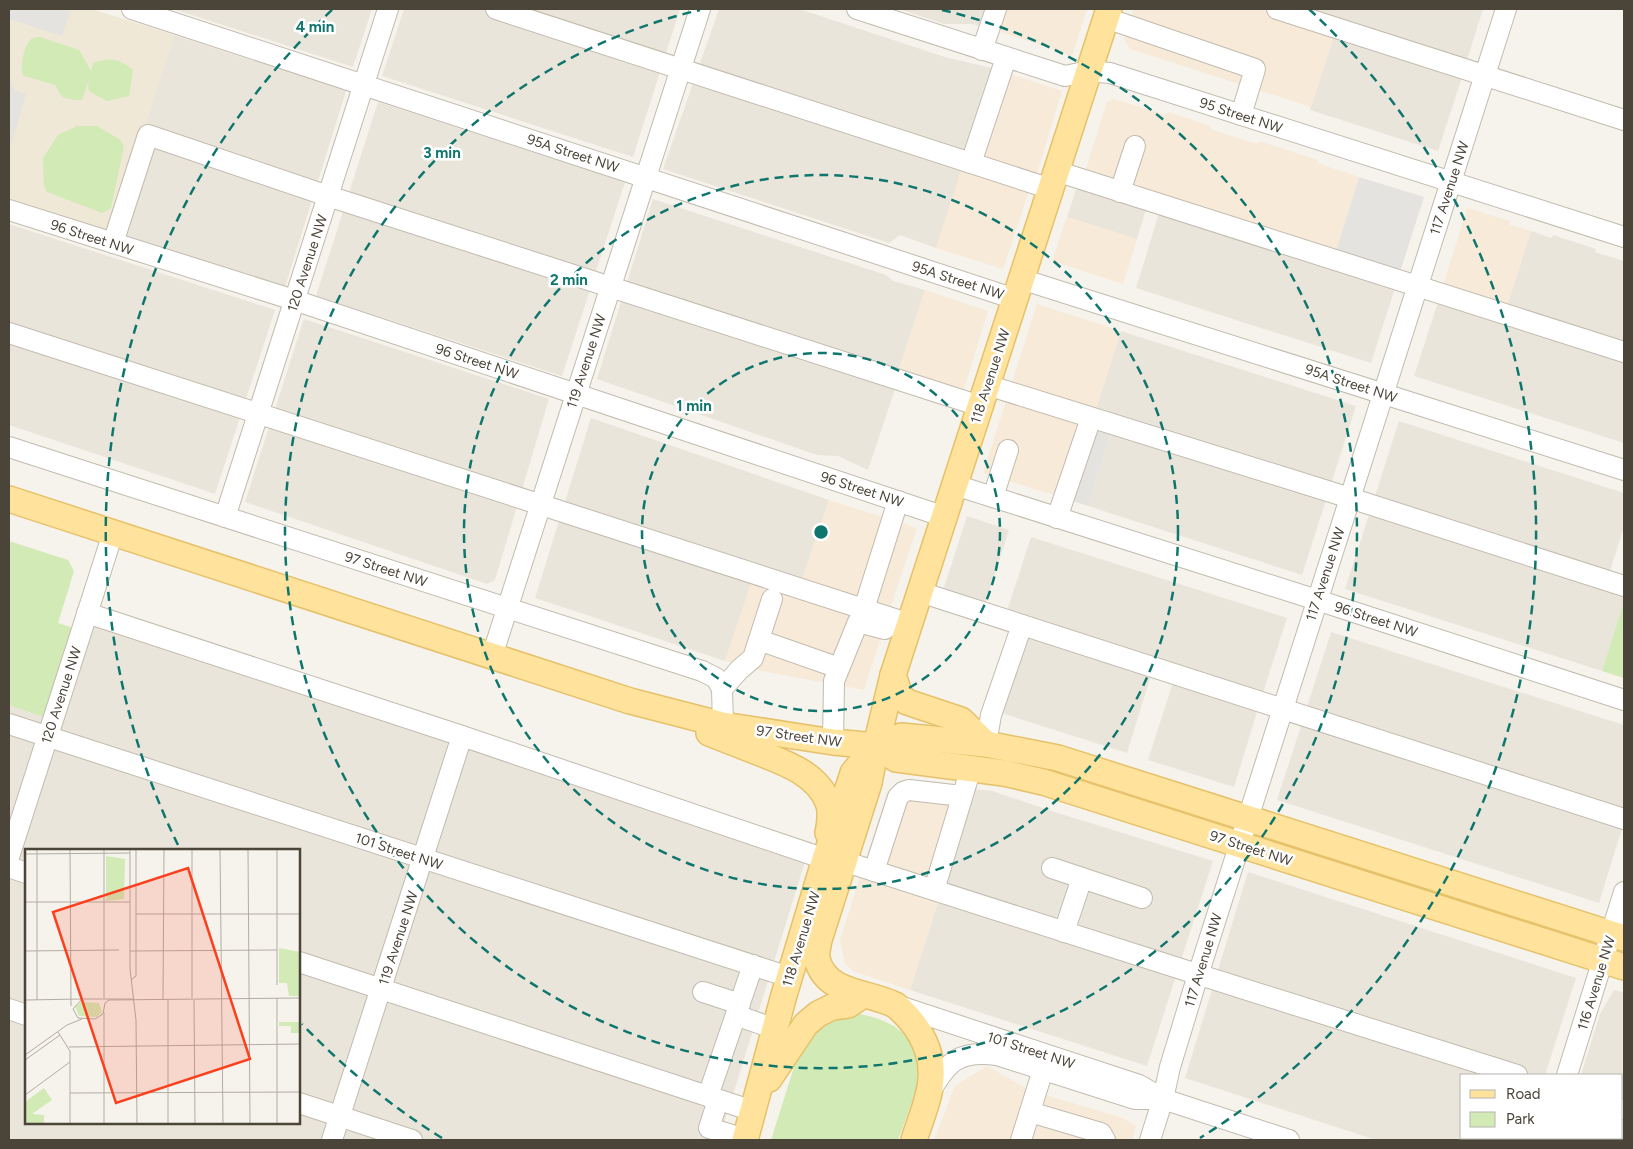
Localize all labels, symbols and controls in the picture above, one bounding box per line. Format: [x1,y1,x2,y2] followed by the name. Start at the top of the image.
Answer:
[296,18,334,36] text: 4 min
[1197,94,1285,137] street label: 95 Street NW
[525,131,622,177] street label: 95A Street NW
[1426,139,1473,237] street label: 117 Avenue NW
[423,144,461,162] text: 3 min
[284,212,331,314] street label: 120 Avenue NW
[48,216,136,259] street label: 96 Street NW
[910,258,1007,304] street label: 95A Street NW
[550,271,588,289] text: 2 min
[563,311,610,410] street label: 119 Avenue NW
[967,326,1014,426] street label: 118 Avenue NW
[433,340,521,383] street label: 96 Street NW
[1303,361,1400,407] street label: 95A Street NW
[676,397,712,415] text: 1 min
[818,468,906,511] street label: 96 Street NW
[812,523,830,541] centre of rings
[1302,525,1349,623] street label: 117 Avenue NW
[342,548,430,591] street label: 97 Street NW
[1332,598,1420,641] street label: 96 Street NW
[38,644,85,746] street label: 120 Avenue NW
[755,722,843,751] street label: 97 Street NW
[1207,827,1295,870] street label: 97 Street NW
[353,829,445,874] street label: 101 Street NW
[25,849,300,1124] inset map
[375,888,422,987] street label: 119 Avenue NW
[779,889,824,989] street label: 118 Avenue NW
[1181,910,1226,1009] street label: 117 Avenue NW
[1574,933,1619,1033] street label: 116 Avenue NW
[985,1028,1077,1073] street label: 101 Street NW
[1460,1074,1623,1139] legend
[1506,1085,1541,1103] text: Road
[1506,1110,1535,1128] text: Park

